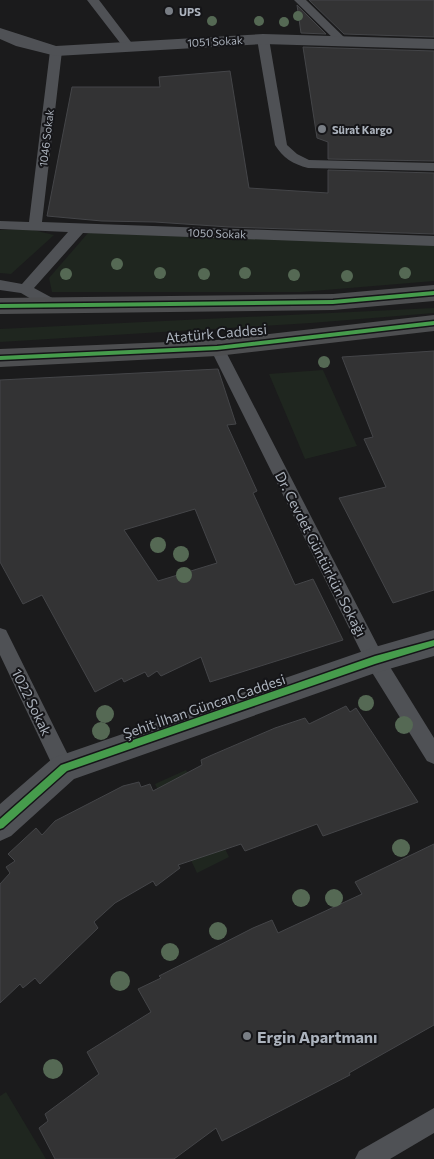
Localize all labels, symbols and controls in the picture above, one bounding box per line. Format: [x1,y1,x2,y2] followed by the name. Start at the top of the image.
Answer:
[163,5,175,17] marker: UPS
[179,5,201,18] place label: UPS
[187,33,243,49] street label: 1051 Sokak
[36,108,56,168] street label: 1046 Sokak
[316,123,328,135] marker: Sürat Kargo
[332,123,393,136] place label: Sürat Kargo
[188,225,246,241] street label: 1050 Sokak
[164,320,268,346] street label: Atatürk Caddesi
[272,469,370,639] street label: Dr. Cevdet Güntürkün Sokağı
[8,666,56,739] street label: 1022 Sokak
[121,670,287,742] street label: Şehit İlhan Güncan Caddesi
[257,1027,378,1046] place label: Ergin Apartmanı
[241,1030,253,1042] marker: Ergin Apartmanı

